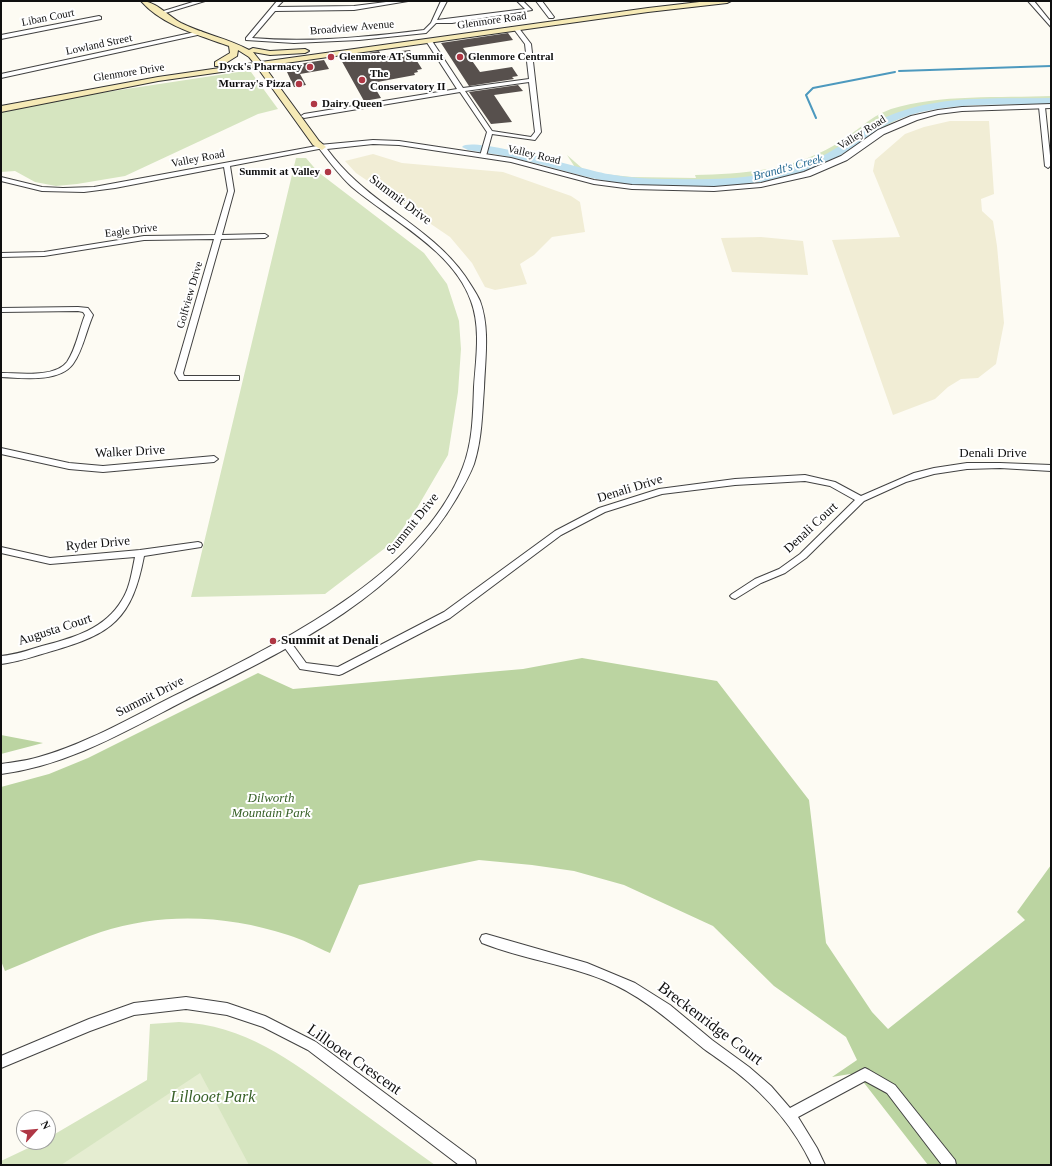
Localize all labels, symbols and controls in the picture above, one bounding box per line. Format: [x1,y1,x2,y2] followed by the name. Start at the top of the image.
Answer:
[20,6,76,30] street label: Liban Court
[456,10,528,32] street label: Glenmore Road
[309,18,395,38] street label: Broadview Avenue
[65,32,133,58] street label: Lowland Street
[339,50,443,64] place label: Glenmore AT Summit
[468,50,554,64] place label: Glenmore Central
[326,52,336,62] marker: Glenmore AT Summit
[455,52,465,62] marker: Glenmore Central
[219,60,302,74] place label: Dyck's Pharmacy
[93,61,165,85] street label: Glenmore Drive
[305,62,315,72] marker: Dyck's Pharmacy
[370,67,445,93] place label: The Conservatory II
[357,75,367,85] marker: The Conservatory II
[219,77,291,91] place label: Murray's Pizza
[294,79,304,89] marker: Murray's Pizza
[322,97,382,111] place label: Dairy Queen
[309,99,319,109] marker: Dairy Queen
[836,113,888,153] street label: Valley Road
[506,142,562,168] street label: Valley Road
[170,147,226,171] street label: Valley Road
[751,152,825,184] water label: Brandt's Creek
[239,165,320,179] place label: Summit at Valley
[323,167,333,177] marker: Summit at Valley
[366,171,434,229] street label: Summit Drive
[104,221,158,241] street label: Eagle Drive
[174,260,206,330] street label: Golfview Drive
[95,442,165,462] street label: Walker Drive
[959,446,1027,462] street label: Denali Drive
[595,472,665,506] street label: Denali Drive
[384,490,442,558] street label: Summit Drive
[781,499,841,557] street label: Denali Court
[65,533,131,555] street label: Ryder Drive
[16,611,94,649] street label: Augusta Court
[281,633,378,649] place label: Summit at Denali
[268,636,278,646] marker: Summit at Denali
[113,673,187,721] street label: Summit Drive
[231,791,311,822] park label: Dilworth Mountain Park
[654,978,766,1070] street label: Breckenridge Court
[303,1020,405,1100] street label: Lillooet Crescent
[171,1088,255,1108] park label: Lillooet Park
[16,1110,56,1150] north arrow
[39,1119,53,1131] text: N

